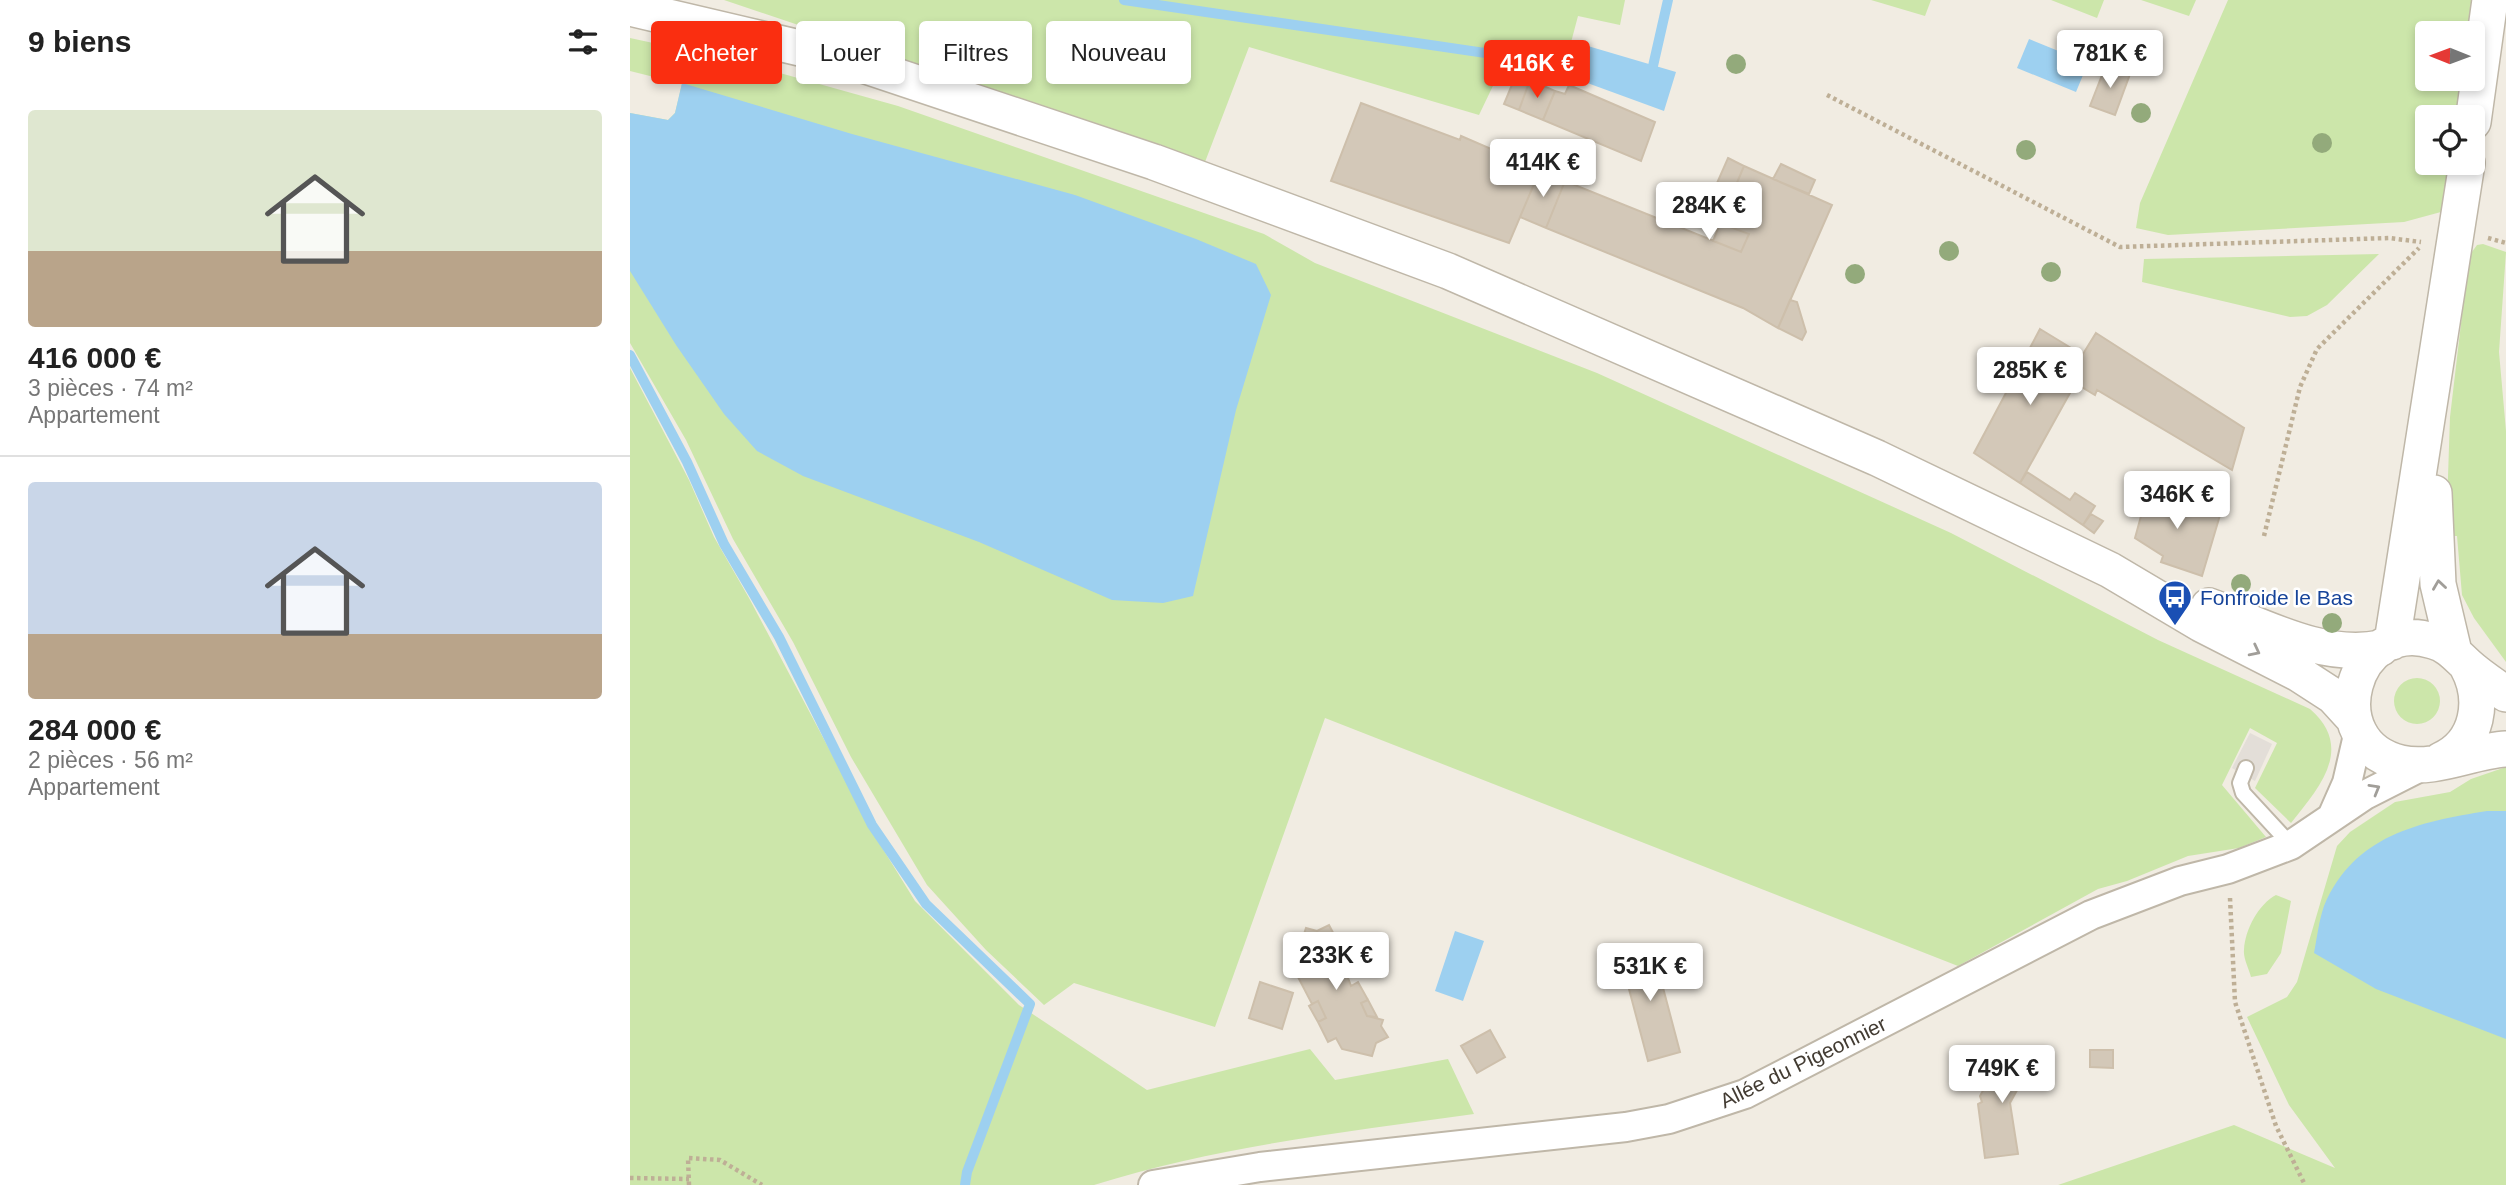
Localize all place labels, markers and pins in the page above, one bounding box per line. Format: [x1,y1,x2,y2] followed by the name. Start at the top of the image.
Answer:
[2053,31,2167,90] pin: 781K €
[1480,41,1594,100] pin: 416K €
[1486,140,1600,199] pin: 414K €
[1652,182,1766,242] pin: 284K €
[1973,348,2087,407] pin: 285K €
[2120,472,2234,531] pin: 346K €
[2156,578,2194,627] bus stop icon: Fonfroide le Bas
[2200,586,2353,609] place label: Fonfroide le Bas
[1279,932,1393,992] pin: 233K €
[1593,944,1707,1003] pin: 531K €
[1945,1046,2059,1105] pin: 749K €

